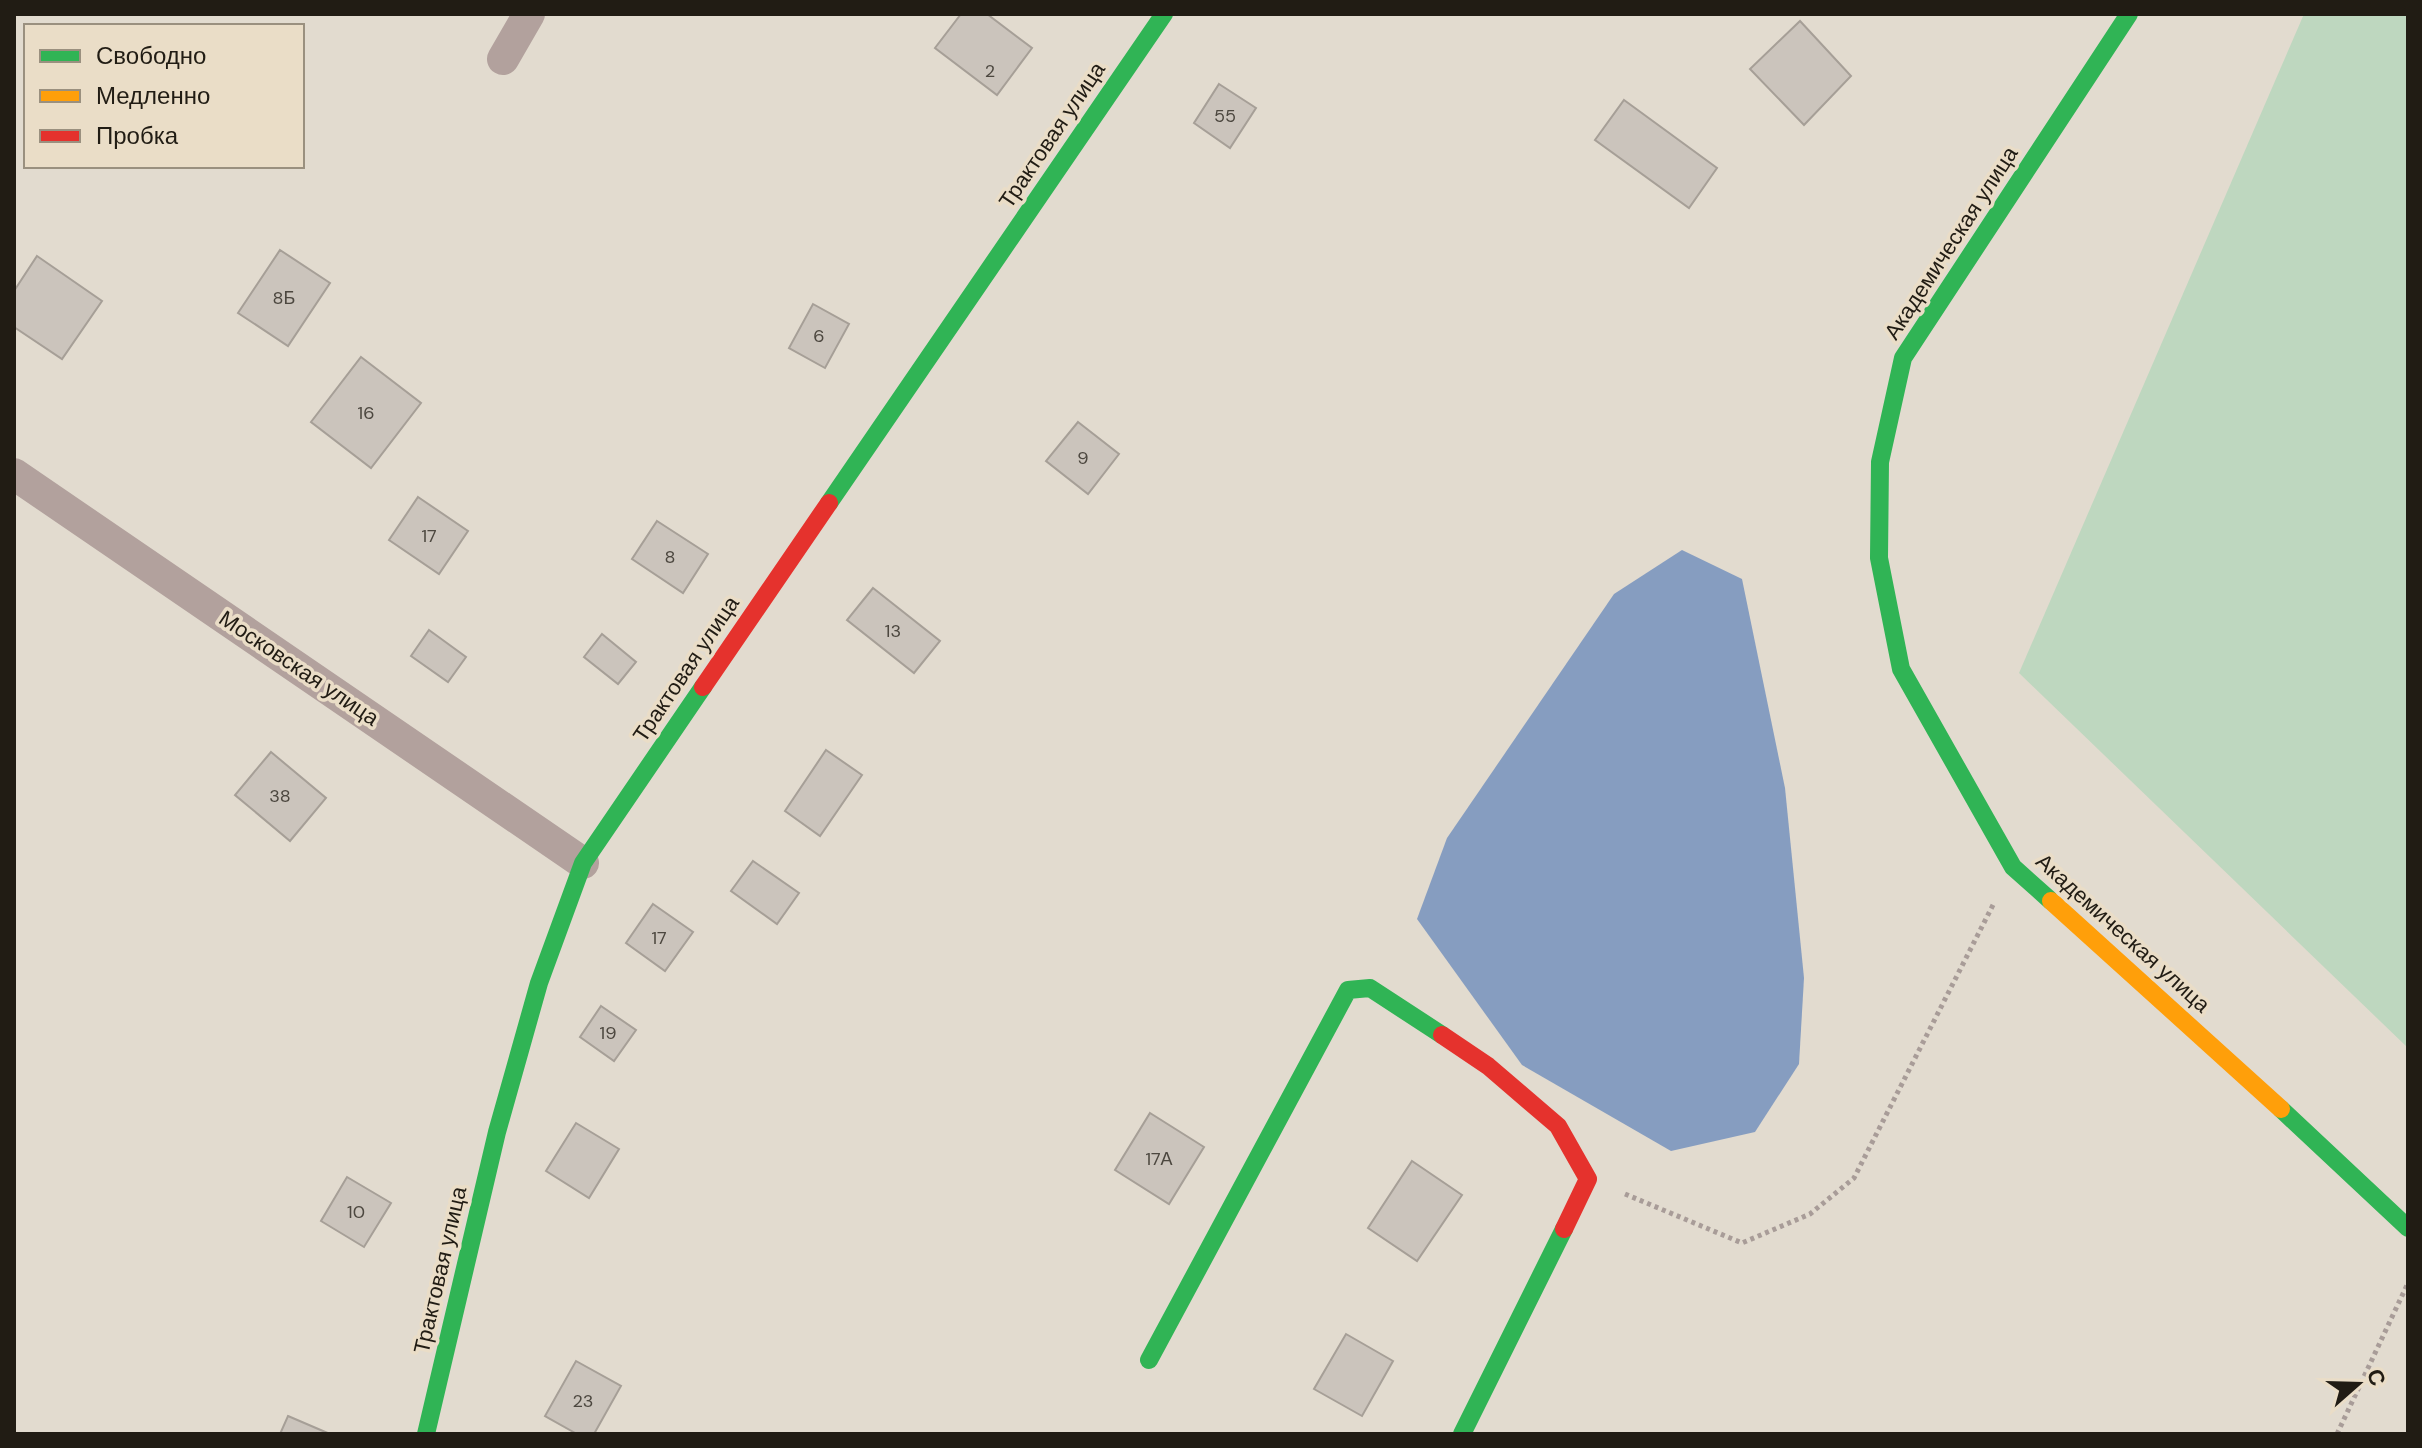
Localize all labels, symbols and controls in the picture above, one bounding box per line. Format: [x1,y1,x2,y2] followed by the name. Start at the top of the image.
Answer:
[24,24,304,168] legend
[96,40,206,71] text: Свободно
[992,56,1112,214] street label: Трактовая улица
[985,59,995,83] house number: 2
[96,80,210,111] text: Медленно
[1214,104,1236,128] house number: 55
[96,120,179,151] text: Пробка
[1878,140,2025,345] street label: Академическая улица
[273,286,295,310] house number: 8Б
[813,324,825,348] house number: 6
[358,401,374,425] house number: 16
[1077,446,1089,470] house number: 9
[421,524,437,548] house number: 17
[665,545,675,569] house number: 8
[626,590,746,748] street label: Трактовая улица
[213,604,385,733] street label: Московская улица
[885,619,901,643] house number: 13
[269,784,291,808] house number: 38
[2030,847,2217,1019] street label: Академическая улица
[651,926,667,950] house number: 17
[600,1021,616,1045] house number: 19
[1145,1147,1173,1171] house number: 17А
[407,1183,473,1356] street label: Трактовая улица
[347,1200,365,1224] house number: 10
[2318,1344,2398,1424] north arrow
[2360,1365,2393,1390] text: С
[572,1389,594,1413] house number: 23

